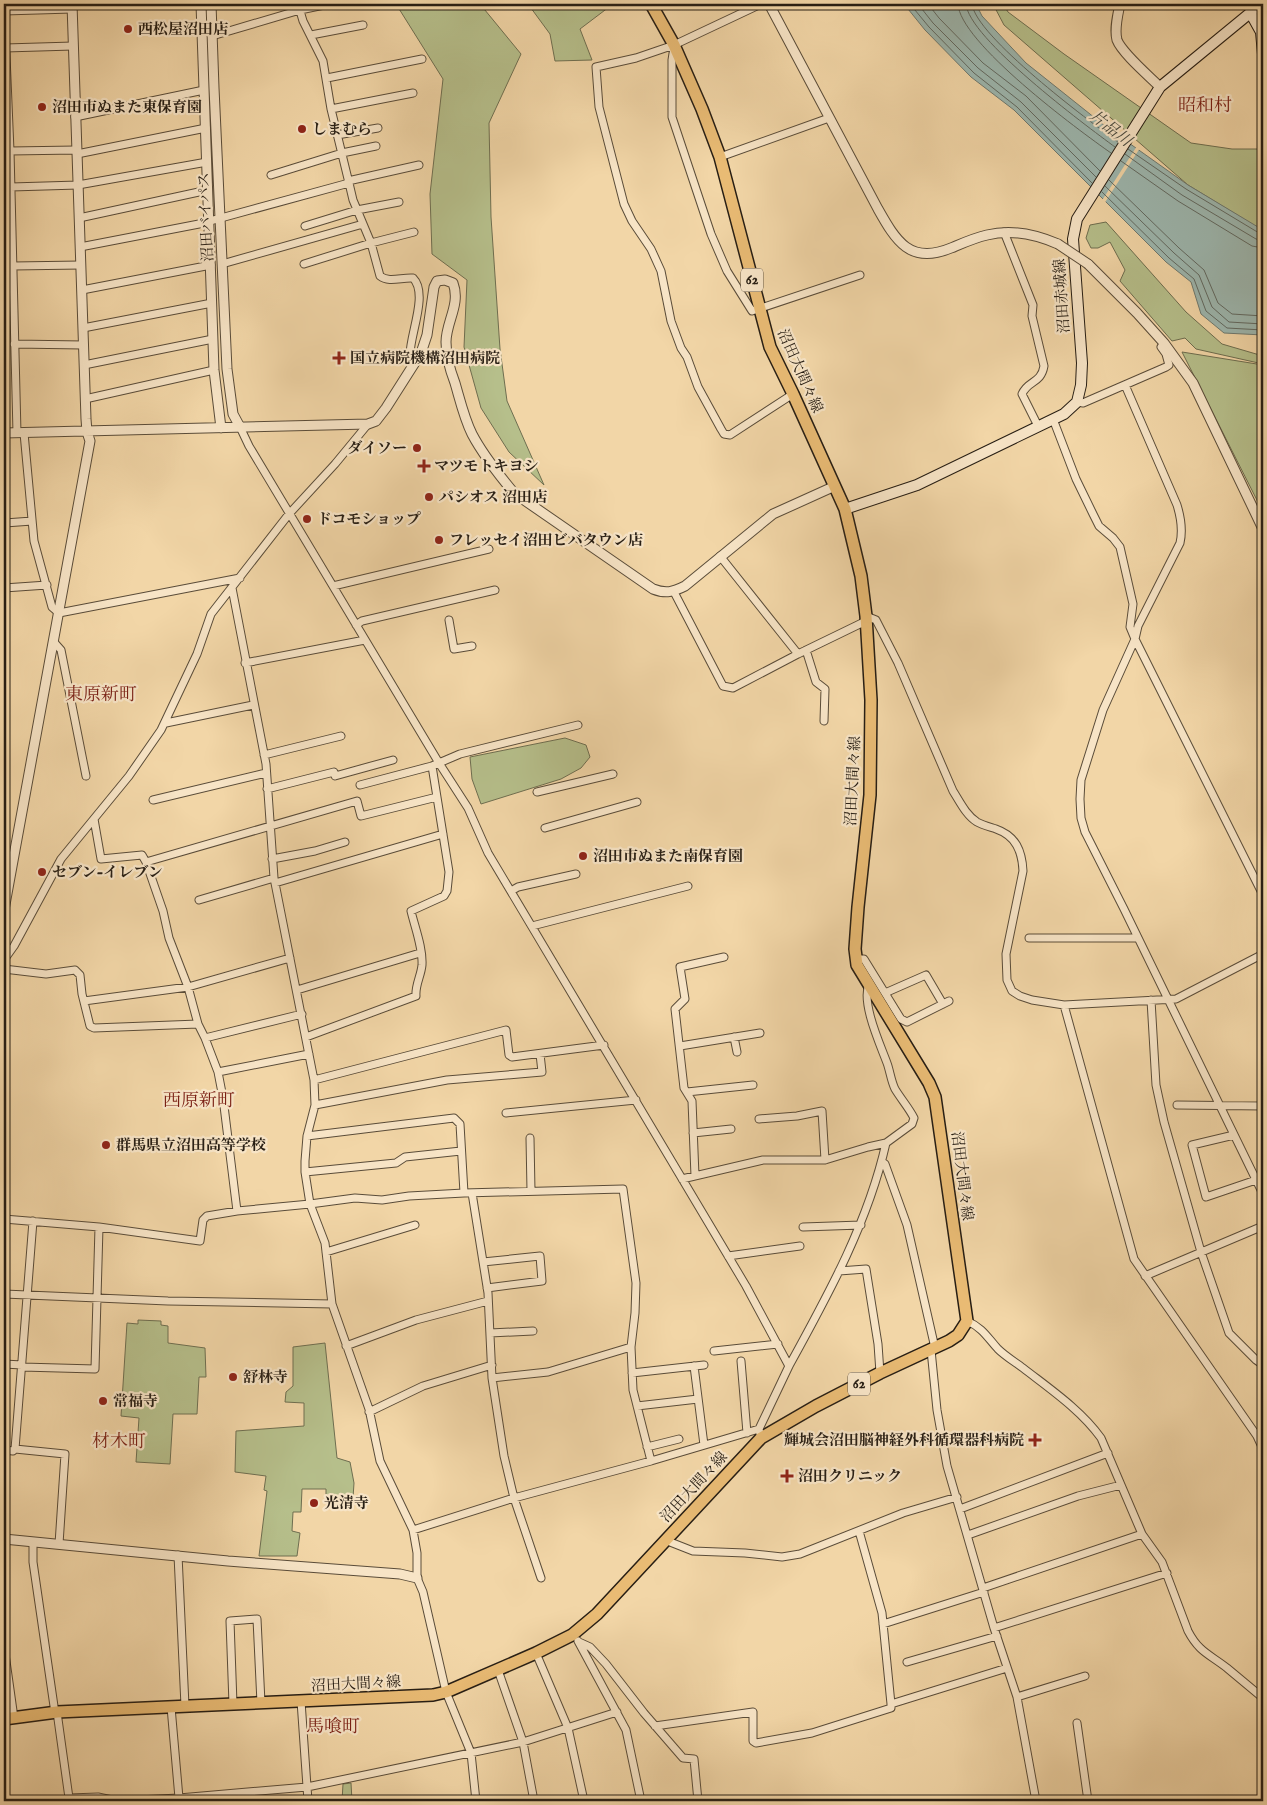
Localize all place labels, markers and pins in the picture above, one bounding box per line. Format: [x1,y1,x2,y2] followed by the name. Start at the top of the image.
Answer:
[138,20,228,39] place label: 西松屋沼田店
[122,23,134,35] marker: 西松屋沼田店
[52,98,202,117] place label: 沼田市ぬまた東保育園
[36,101,48,113] marker: 沼田市ぬまた東保育園
[312,120,372,139] place label: しまむら
[296,123,308,135] marker: しまむら
[350,349,500,368] place label: 国立病院機構沼田病院
[332,351,346,365] marker: 国立病院機構沼田病院
[347,439,407,458] place label: ダイソー
[411,442,423,454] marker: ダイソー
[434,457,539,476] place label: マツモトキヨシ
[418,460,430,472] marker: マツモトキヨシ
[439,488,547,507] place label: パシオス 沼田店
[423,491,435,503] marker: パシオス 沼田店
[317,510,421,529] place label: ドコモショップ
[301,513,313,525] marker: ドコモショップ
[449,531,643,550] place label: フレッセイ沼田ビバタウン店
[433,534,445,546] marker: フレッセイ沼田ビバタウン店
[593,847,743,866] place label: 沼田市ぬまた南保育園
[577,850,589,862] marker: 沼田市ぬまた南保育園
[52,863,163,882] place label: セブン-イレブン
[36,866,48,878] marker: セブン-イレブン
[116,1136,266,1155] place label: 群馬県立沼田高等学校
[100,1139,112,1151] marker: 群馬県立沼田高等学校
[243,1368,288,1387] place label: 舒林寺
[227,1371,239,1383] marker: 舒林寺
[113,1392,158,1411] place label: 常福寺
[97,1395,109,1407] marker: 常福寺
[784,1431,1024,1450] place label: 輝城会沼田脳神経外科循環器科病院
[1028,1433,1042,1447] marker: 輝城会沼田脳神経外科循環器科病院
[798,1467,902,1486] place label: 沼田クリニック
[780,1469,794,1483] marker: 沼田クリニック
[324,1494,369,1513] place label: 光清寺
[308,1497,320,1509] marker: 光清寺

